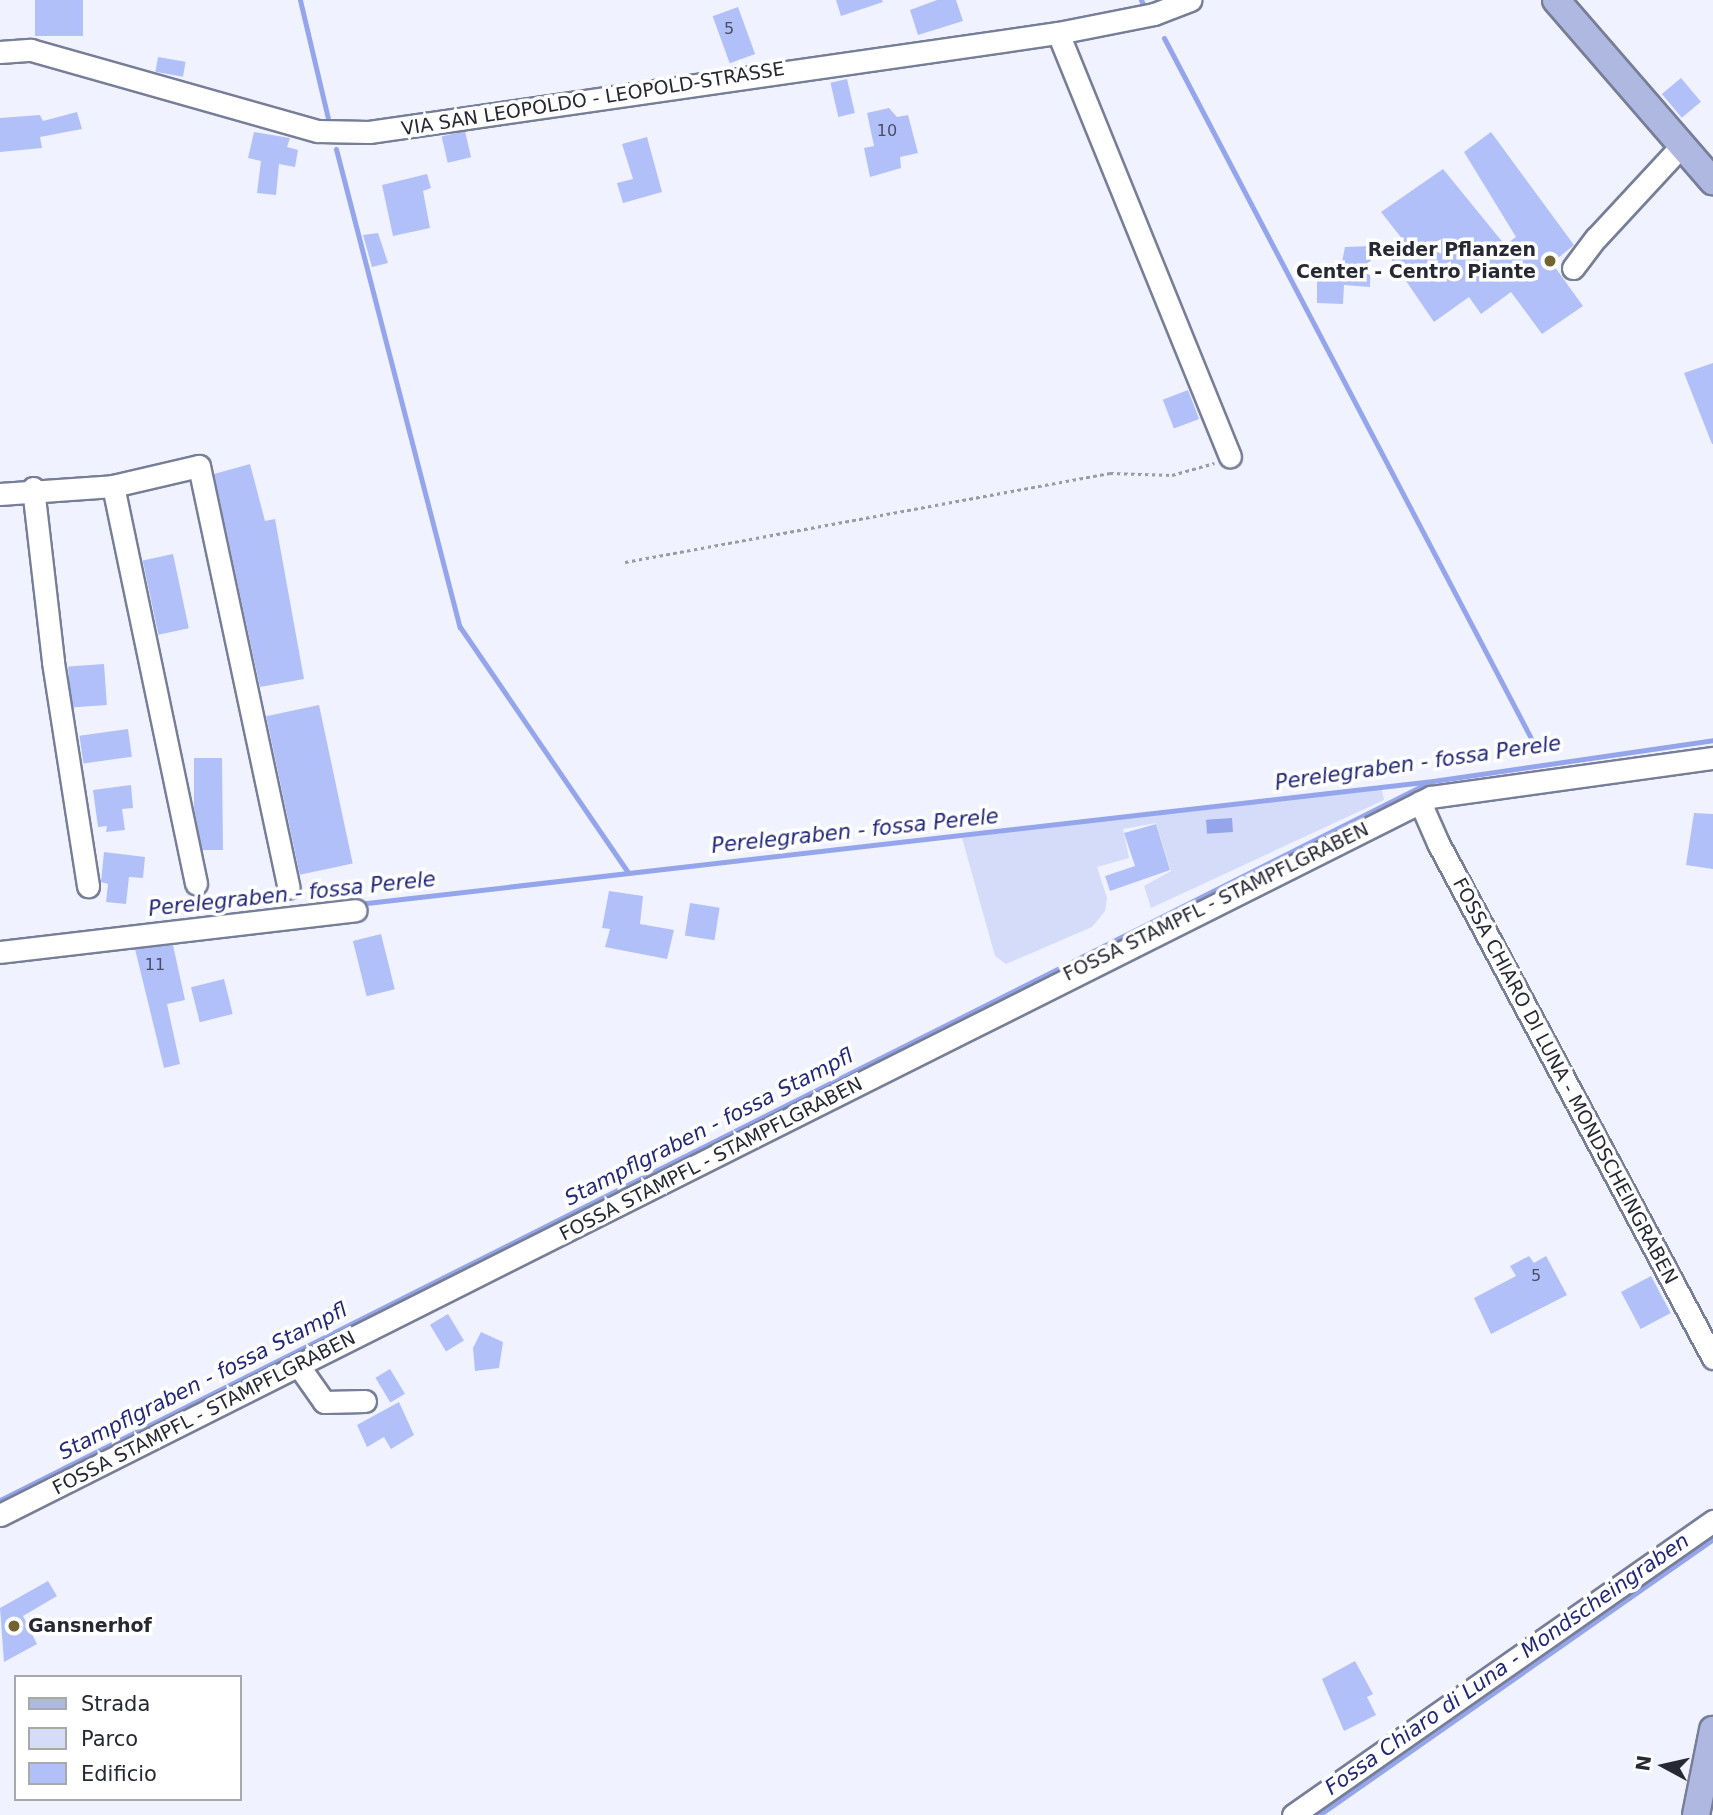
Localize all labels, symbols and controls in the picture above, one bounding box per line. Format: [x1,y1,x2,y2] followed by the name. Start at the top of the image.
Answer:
[724,19,734,39] house number: 5
[400,57,786,141] street label: VIA SAN LEOPOLDO - LEOPOLD-STRASSE
[877,121,897,141] house number: 10
[1296,239,1536,283] place label: Reider Pflanzen Center - Centro Piante
[1542,253,1558,269] marker: Reider Pflanzen Center - Centro Piante
[1273,730,1563,796] water label: Perelegraben - fossa Perele
[710,803,1000,859] water label: Perelegraben - fossa Perele
[1060,818,1372,986] street label: FOSSA STAMPFL - STAMPFLGRABEN
[147,866,437,922] water label: Perelegraben - fossa Perele
[1448,874,1682,1288] street label: FOSSA CHIARO DI LUNA - MONDSCHEINGRABEN
[145,955,165,975] house number: 11
[560,1043,858,1211] water label: Stampflgraben - fossa Stampfl
[556,1072,866,1246] street label: FOSSA STAMPFL - STAMPFLGRABEN
[1531,1266,1541,1286] house number: 5
[54,1297,352,1465] water label: Stampflgraben - fossa Stampfl
[49,1326,359,1500] street label: FOSSA STAMPFL - STAMPFLGRABEN
[1320,1528,1694,1800] water label: Fossa Chiaro di Luna - Mondscheingraben
[28,1615,152,1637] place label: Gansnerhof
[6,1618,22,1634] marker: Gansnerhof
[14,1675,242,1801] legend
[81,1692,150,1716] text: Strada
[81,1727,138,1751] text: Parco
[1629,1731,1699,1801] north arrow
[1631,1754,1655,1772] text: N
[81,1762,157,1786] text: Edificio

